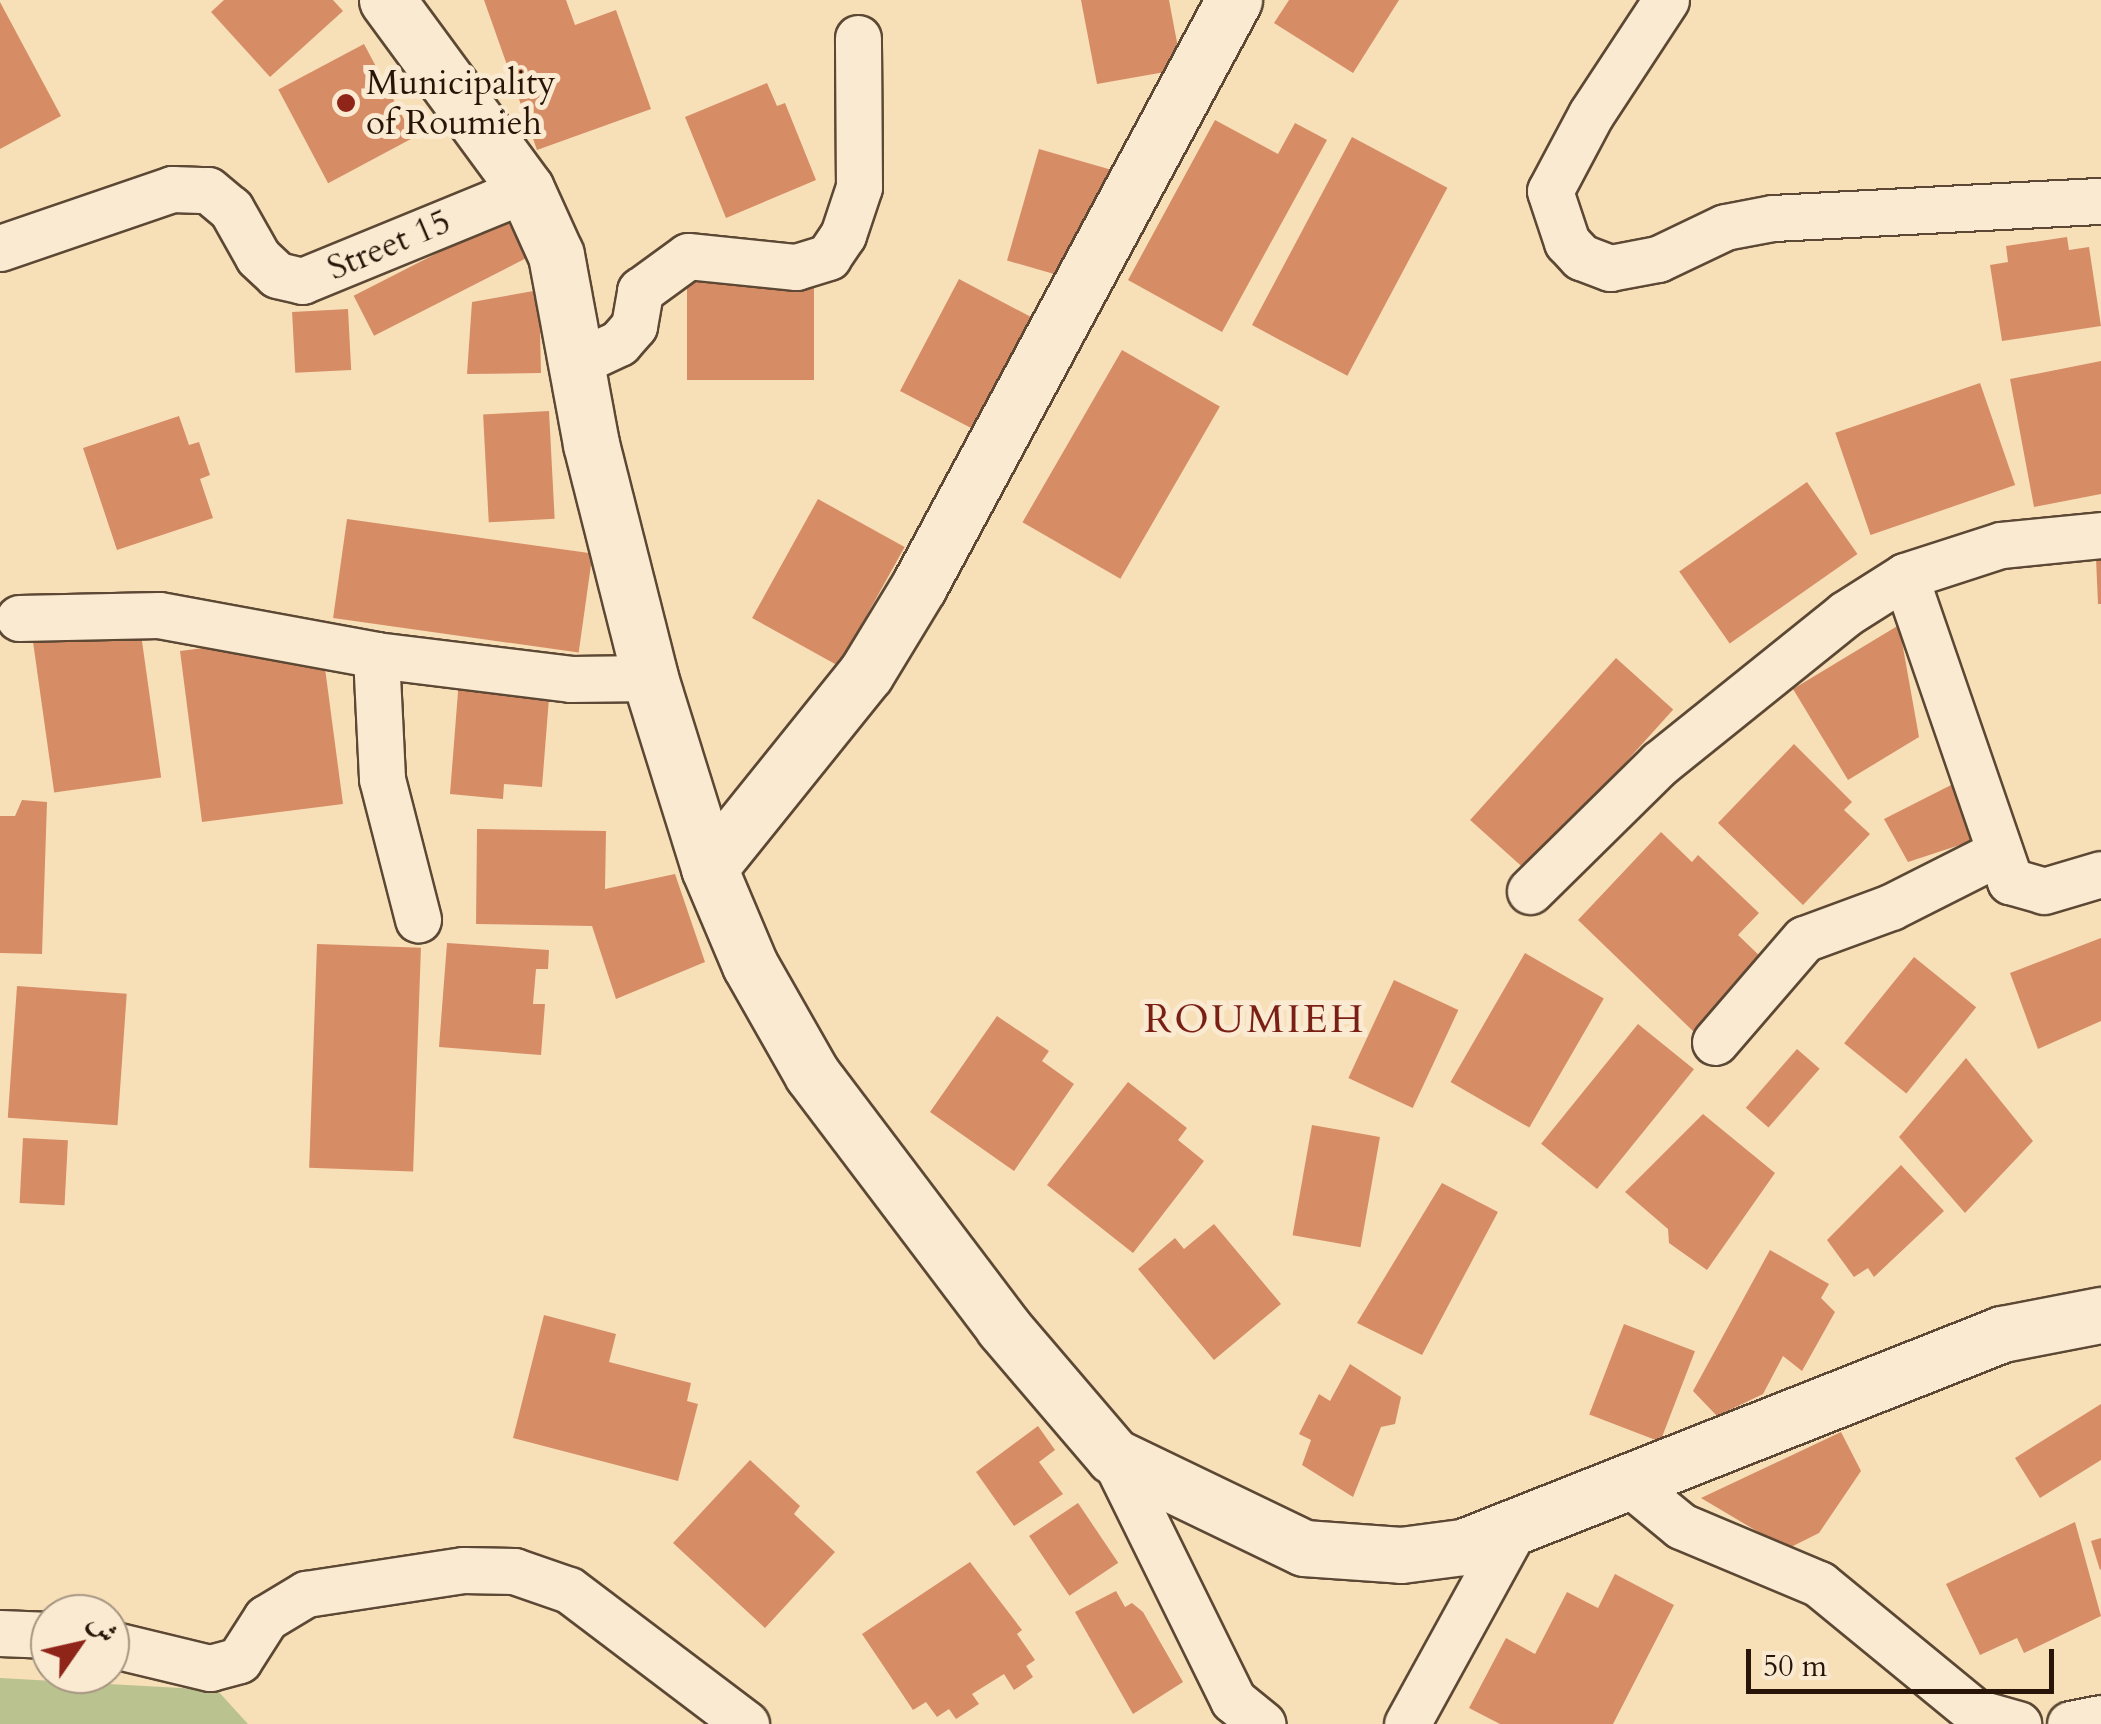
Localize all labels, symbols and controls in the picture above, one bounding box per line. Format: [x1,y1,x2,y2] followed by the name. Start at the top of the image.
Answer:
[366,62,556,144] place label: Municipality of Roumieh
[335,92,357,114] marker: Municipality of Roumieh
[321,200,457,290] street label: Street 15
[1144,996,1366,1044] district label: ROUMIEH
[30,1594,130,1694] north arrow
[80,1606,127,1650] text: ش
[1751,1629,2058,1691] scale bar
[1763,1646,1827,1687] text: 50 m

